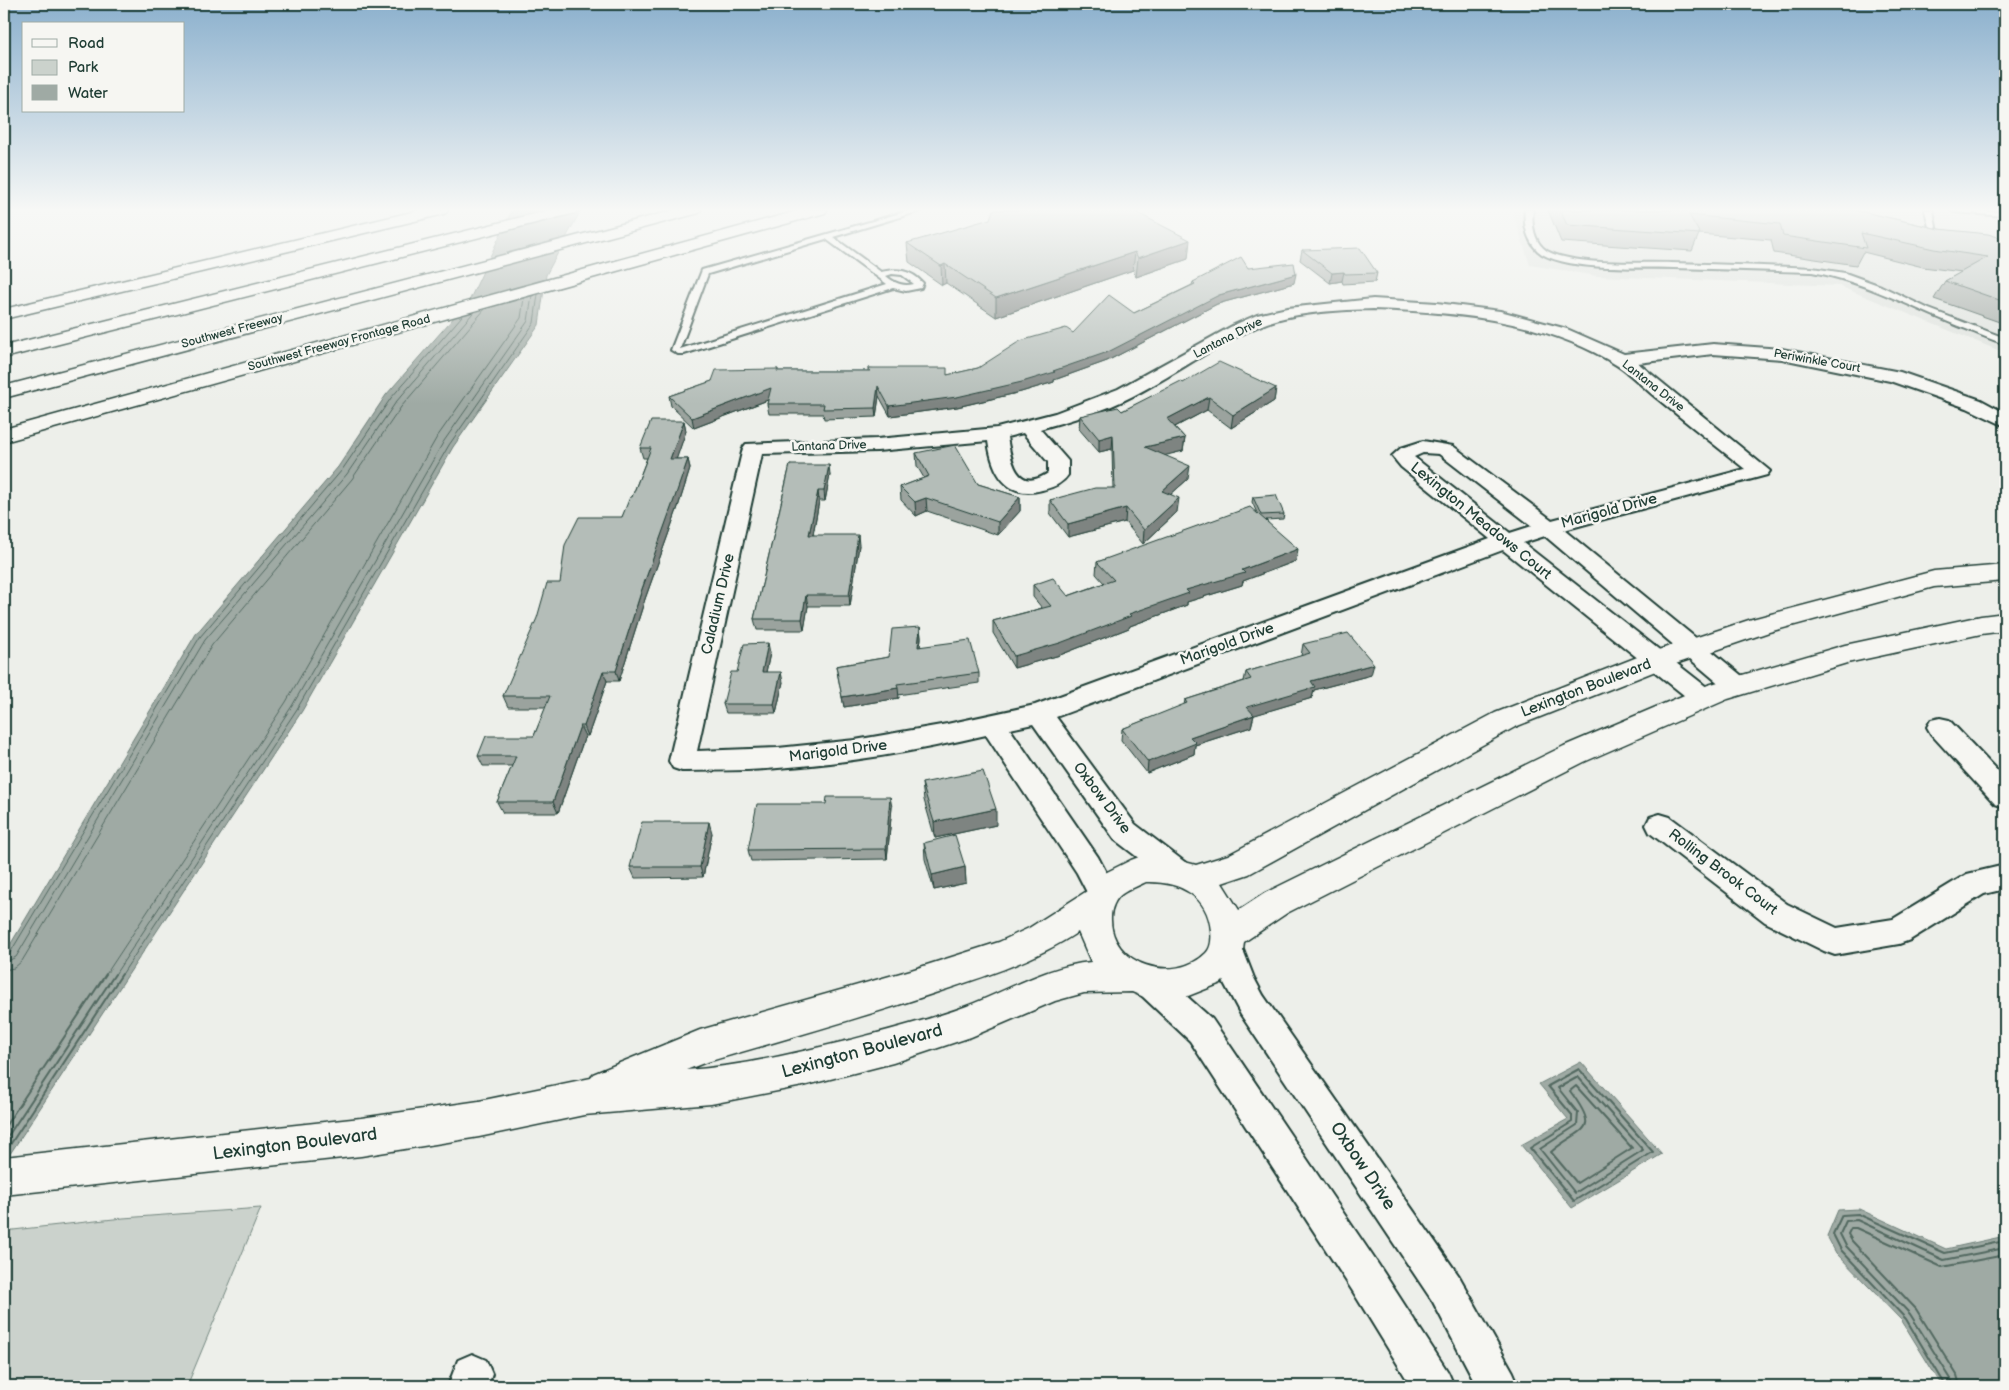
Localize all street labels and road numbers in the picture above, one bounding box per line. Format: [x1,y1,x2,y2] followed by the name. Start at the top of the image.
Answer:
[180,310,285,352] street label: Southwest Freeway
[246,311,432,375] street label: Southwest Freeway Frontage Road
[1191,314,1265,362] street label: Lantana Drive
[1772,346,1862,376] street label: Periwinkle Court
[1619,357,1687,415] street label: Lantana Drive
[791,437,867,455] street label: Lantana Drive
[1407,458,1556,584] street label: Lexington Meadows Court
[1559,489,1659,533] street label: Marigold Drive
[697,552,739,656] street label: Caladium Drive
[1177,618,1277,670] street label: Marigold Drive
[1518,654,1654,722] street label: Lexington Boulevard
[788,736,888,766] street label: Marigold Drive
[1069,758,1135,838] street label: Oxbow Drive
[1665,825,1782,920] street label: Rolling Brook Court
[779,1019,945,1083] street label: Lexington Boulevard
[1326,1118,1400,1214] street label: Oxbow Drive
[212,1123,378,1165] street label: Lexington Boulevard

